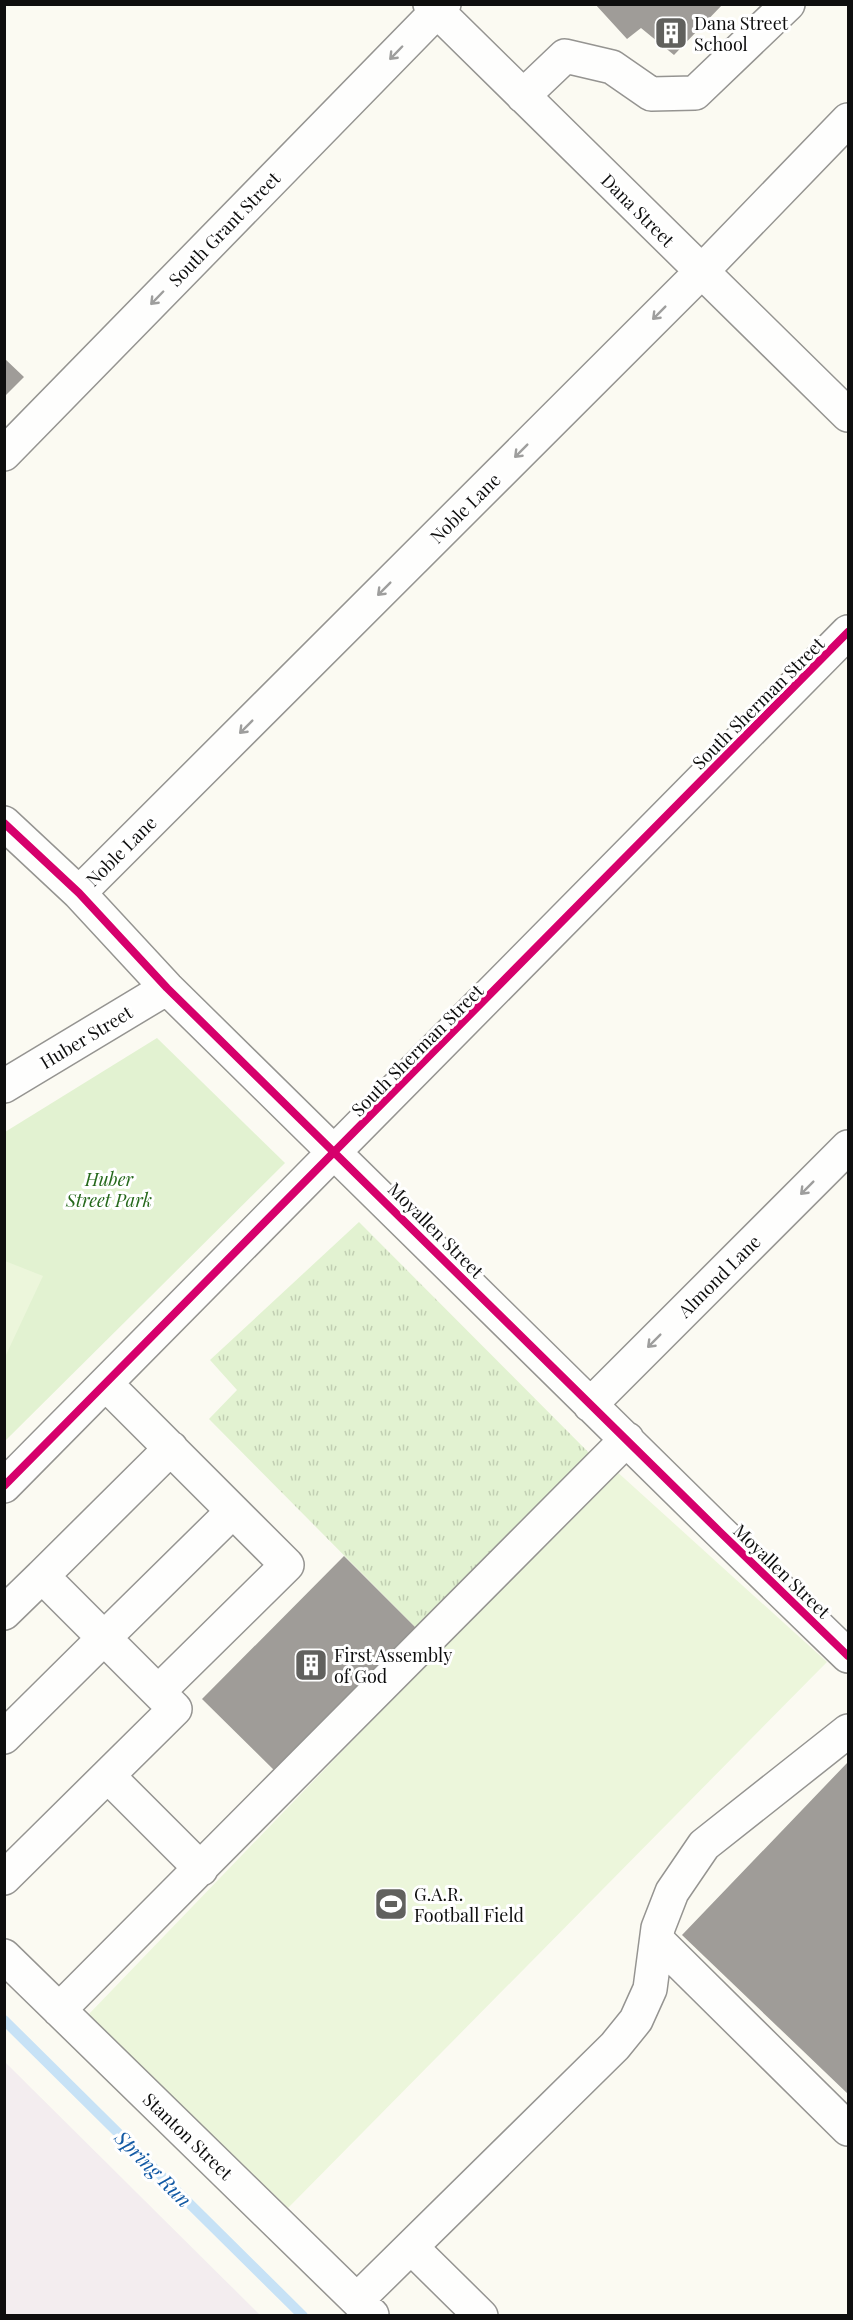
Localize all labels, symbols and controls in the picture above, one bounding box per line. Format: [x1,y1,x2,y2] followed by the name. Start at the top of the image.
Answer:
[694,11,789,56] place label: Dana Street School
[653,15,689,51] building icon: Dana Street School
[389,46,403,61] one-way arrow
[163,166,285,292] street label: South Grant Street
[596,168,680,252] street label: Dana Street
[150,290,164,305] one-way arrow
[652,306,667,321] one-way arrow
[514,444,529,458] one-way arrow
[425,468,505,548] street label: Noble Lane
[376,581,391,596] one-way arrow
[687,631,830,774] street label: South Sherman Street
[238,719,253,734] one-way arrow
[81,811,161,891] street label: Noble Lane
[346,978,489,1121] street label: South Sherman Street
[35,1000,137,1074] street label: Huber Street
[65,1167,152,1212] park label: Huber Street Park
[383,1177,489,1283] street label: Moyallen Street
[800,1181,815,1195] one-way arrow
[672,1230,765,1323] street label: Almond Lane
[647,1333,662,1348] one-way arrow
[728,1519,836,1624] street label: Moyallen Street
[334,1643,452,1688] place label: First Assembly of God
[293,1647,329,1683] building icon: First Assembly of God
[414,1882,524,1927] place label: G.A.R. Football Field
[373,1886,409,1922] sports icon: G.A.R. Football Field
[138,2087,238,2185] street label: Stanton Street
[109,2123,198,2212] water label: Spring Run

